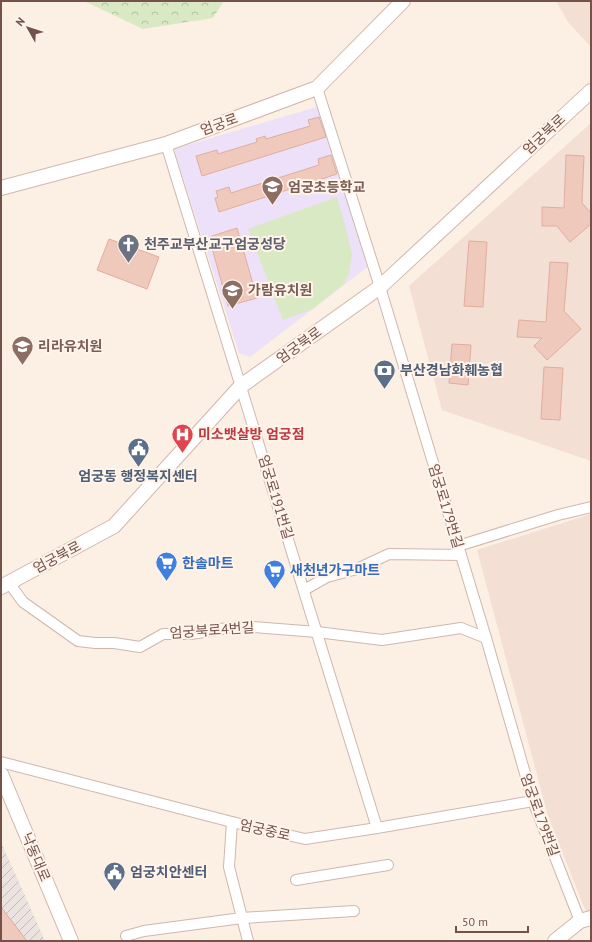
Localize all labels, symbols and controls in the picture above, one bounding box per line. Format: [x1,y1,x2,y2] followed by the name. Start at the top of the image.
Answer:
[8,8,48,48] north arrow
[13,14,28,29] text: N
[198,109,240,139] street label: 엄궁로
[519,110,569,158] street label: 엄궁북로
[259,174,285,207] school or university icon: 엄궁초등학교
[288,178,365,196] place label: 엄궁초등학교
[115,231,141,264] church icon: 천주교부산교구엄궁성당
[144,235,286,253] place label: 천주교부산교구엄궁성당
[220,277,246,310] school or university icon: 가람유치원
[248,281,312,299] place label: 가람유치원
[273,323,325,367] street label: 엄궁북로
[9,333,35,366] school or university icon: 리라유치원
[38,337,102,355] place label: 리라유치원
[372,357,398,390] bank icon: 부산경남화훼농협
[400,361,503,379] place label: 부산경남화훼농협
[170,421,196,454] hospital icon: 미소뱃살방 엄궁점
[198,425,305,443] place label: 미소뱃살방 엄궁점
[125,435,151,468] public building icon: 엄궁동 행정복지센터
[255,453,297,541] street label: 엄궁로191번길
[425,462,467,550] street label: 엄궁로179번길
[78,467,198,485] place label: 엄궁동 행정복지센터
[30,537,84,577] street label: 엄궁북로
[153,550,179,583] supermarket icon: 한솔마트
[182,554,234,572] place label: 한솔마트
[262,557,288,590] supermarket icon: 새천년가구마트
[290,561,380,579] place label: 새천년가구마트
[169,618,255,642] street label: 엄궁북로4번길
[517,771,563,859] street label: 엄궁로179번길
[238,815,292,845] street label: 엄궁중로
[18,830,54,884] street label: 낙동대로
[102,859,128,892] public building icon: 엄궁치안센터
[130,863,207,881] place label: 엄궁치안센터
[456,908,528,934] scale bar
[462,914,488,929] text: 50 m

